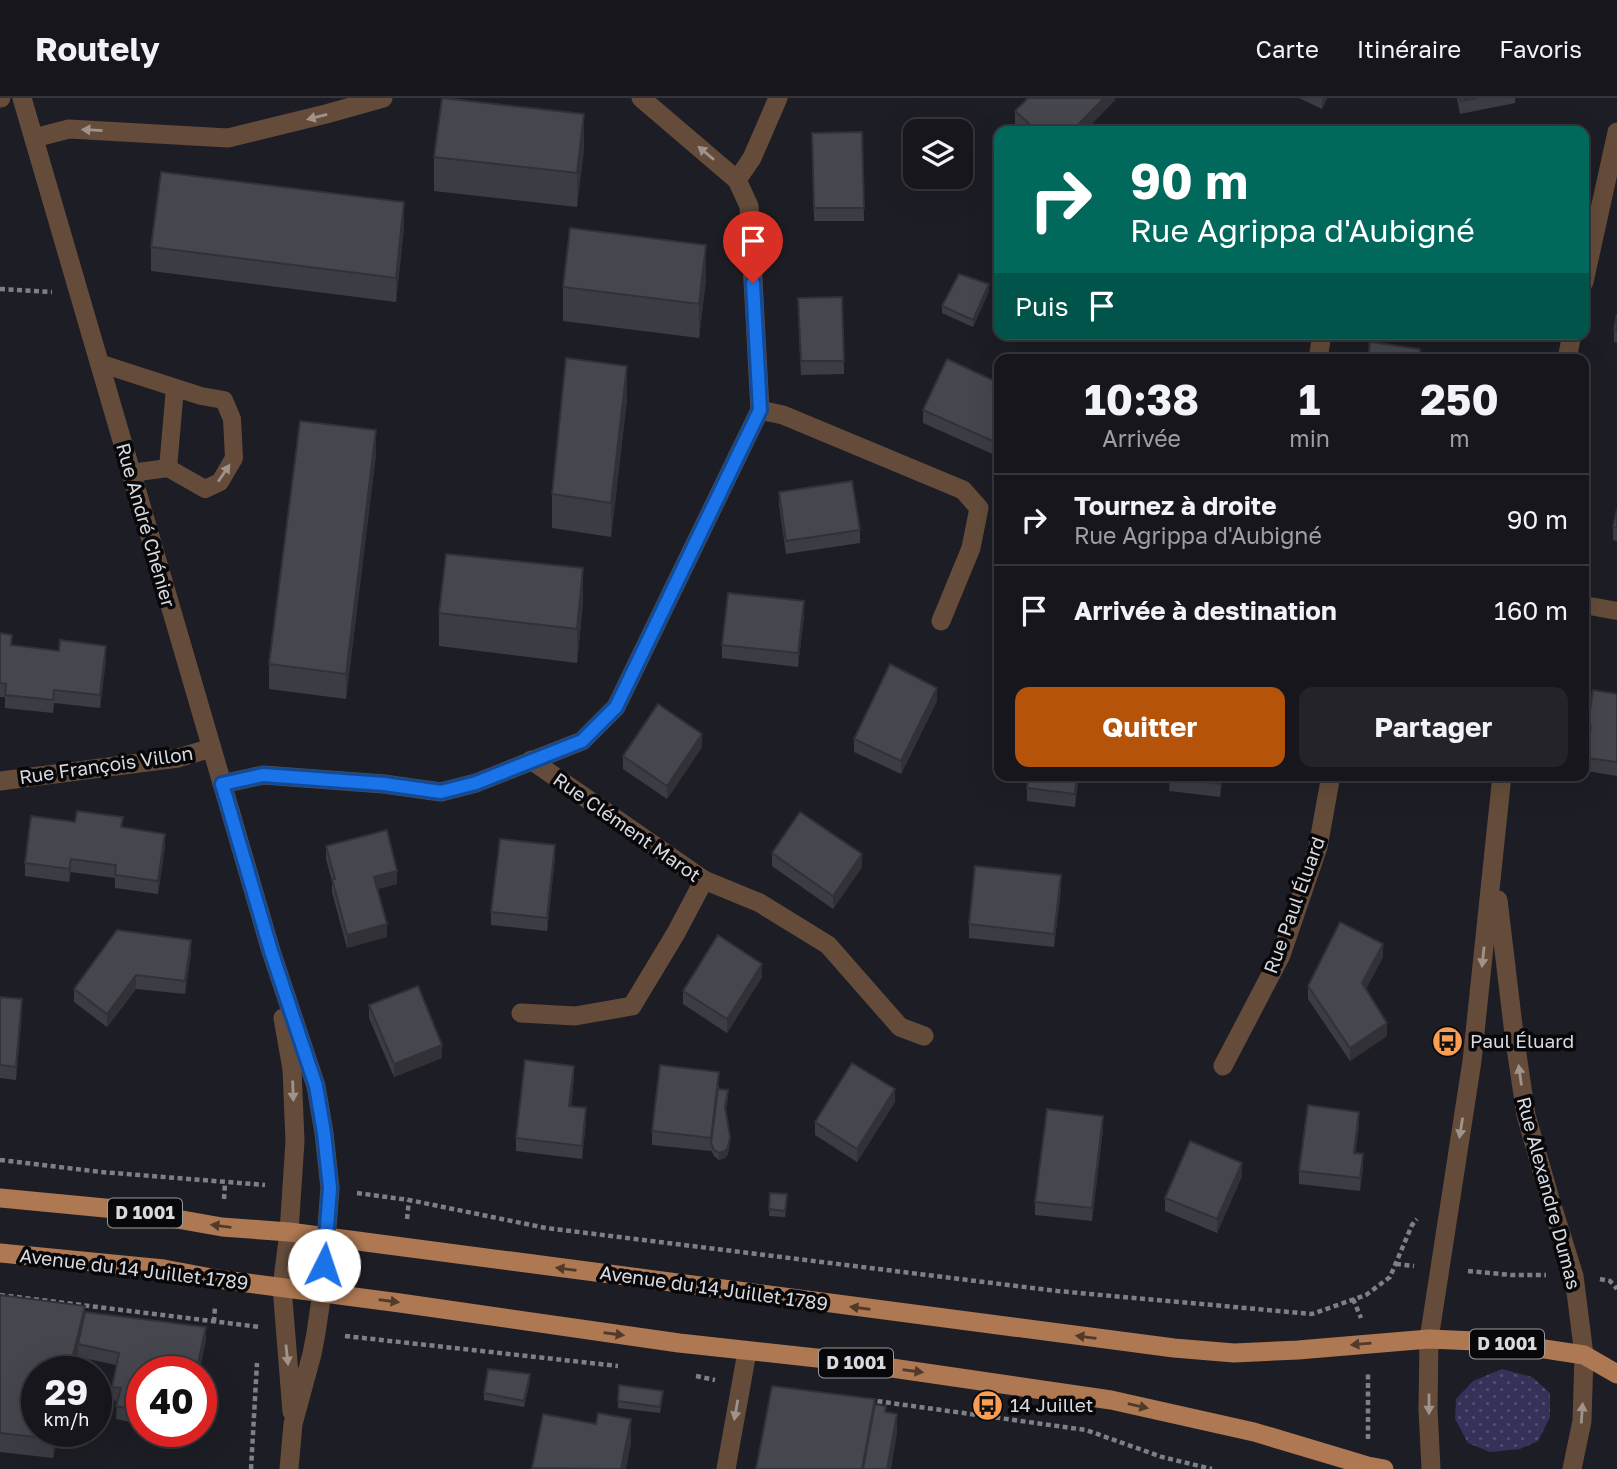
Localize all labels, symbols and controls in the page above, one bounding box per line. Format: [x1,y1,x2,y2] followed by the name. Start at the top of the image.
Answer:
[35,29,160,68] text: Routely
[1256,34,1319,63] text: Carte
[1357,34,1461,63] text: Itinéraire
[1499,34,1582,63] text: Favoris
[306,112,328,123] one-way arrow
[903,119,973,189] map controls
[903,119,973,189] button: layers
[81,125,103,136] one-way arrow
[697,146,714,161] one-way arrow
[1130,151,1248,210] text: 90 m
[1015,154,1106,245] icon: right
[723,211,783,283] pin
[1130,211,1475,249] text: Rue Agrippa d'Aubigné
[734,222,772,260] icon: arrive
[1083,287,1121,325] icon: arrive
[1015,291,1069,322] text: Puis
[1084,374,1199,424] text: 10:38
[1299,374,1320,424] text: 1
[1420,374,1499,424] text: 250
[1102,424,1181,452] text: Arrivée
[1289,424,1330,452] text: min
[1449,424,1470,452] text: m
[112,440,181,610] street label: Rue André Chénier
[217,464,231,482] one-way arrow
[1074,490,1277,521] text: Tournez à droite
[1015,501,1053,539] icon: right
[1507,504,1568,535] text: 90 m
[1074,521,1322,549] text: Rue Agrippa d'Aubigné
[1015,592,1053,630] icon: arrive
[1074,595,1337,626] text: Arrivée à destination
[1494,595,1568,626] text: 160 m
[1015,687,1285,767] button: Quitter
[1299,687,1568,767] button: Partager
[18,741,194,788] street label: Rue François Villon
[549,767,705,886] street label: Rue Clément Marot
[1258,833,1329,976] street label: Rue Paul Éluard
[1478,946,1489,968] one-way arrow
[1430,1024,1464,1058] bus stop icon: Paul Éluard
[1470,1029,1574,1052] place label: Paul Éluard
[1514,1064,1525,1086] one-way arrow
[287,1080,298,1102] one-way arrow
[1513,1094,1586,1292] street label: Rue Alexandre Dumas
[1456,1117,1467,1139] one-way arrow
[108,1198,182,1228] road number: D 1001
[210,1221,232,1232] one-way arrow
[287,1228,361,1302] position arrow
[18,1243,250,1294] street label: Avenue du 14 Juillet 1789
[599,1260,830,1315] street label: Avenue du 14 Juillet 1789
[555,1263,577,1274] one-way arrow
[378,1296,400,1307] one-way arrow
[849,1302,871,1313] one-way arrow
[603,1329,625,1340] one-way arrow
[1470,1330,1544,1358] road number: D 1001
[1074,1331,1096,1342] one-way arrow
[1350,1339,1372,1350] one-way arrow
[281,1344,292,1366] one-way arrow
[819,1348,893,1378] road number: D 1001
[126,1356,217,1447] speed limit sign: 40
[902,1366,924,1377] one-way arrow
[45,1371,88,1413] text: 29
[970,1388,1004,1422] bus stop icon: 14 Juillet
[1010,1393,1093,1416] place label: 14 Juillet
[1423,1393,1435,1415] one-way arrow
[731,1400,742,1422] one-way arrow
[1127,1400,1149,1411] one-way arrow
[1577,1401,1588,1423] one-way arrow
[44,1408,89,1430] text: km/h

